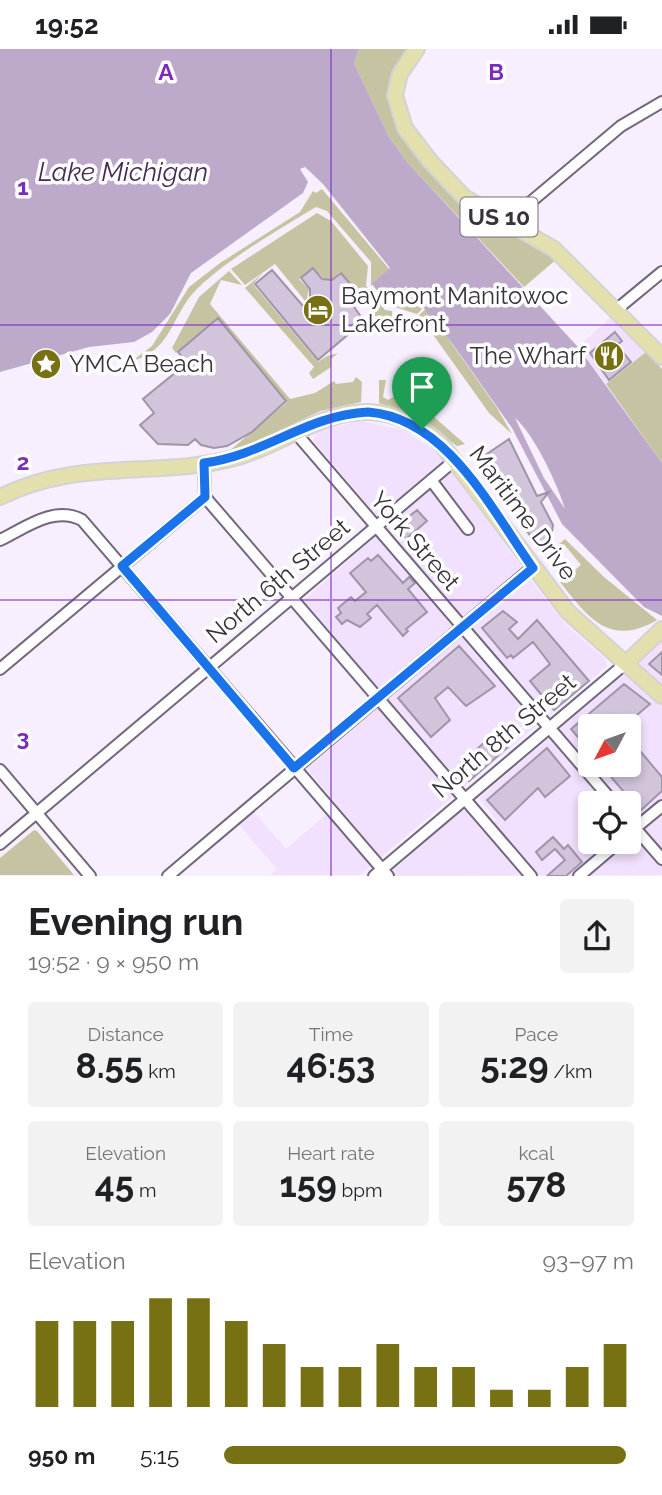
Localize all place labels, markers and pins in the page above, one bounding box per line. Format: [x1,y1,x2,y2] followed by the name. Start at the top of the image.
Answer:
[341,281,569,338] place label: Baymont Manitowoc Lakefront
[301,293,335,327] hotel icon: Baymont Manitowoc Lakefront
[592,339,626,373] restaurant icon: The Wharf
[469,341,587,370] place label: The Wharf
[29,347,63,381] place icon: YMCA Beach
[69,349,214,378] place label: YMCA Beach
[392,357,452,429] pin

